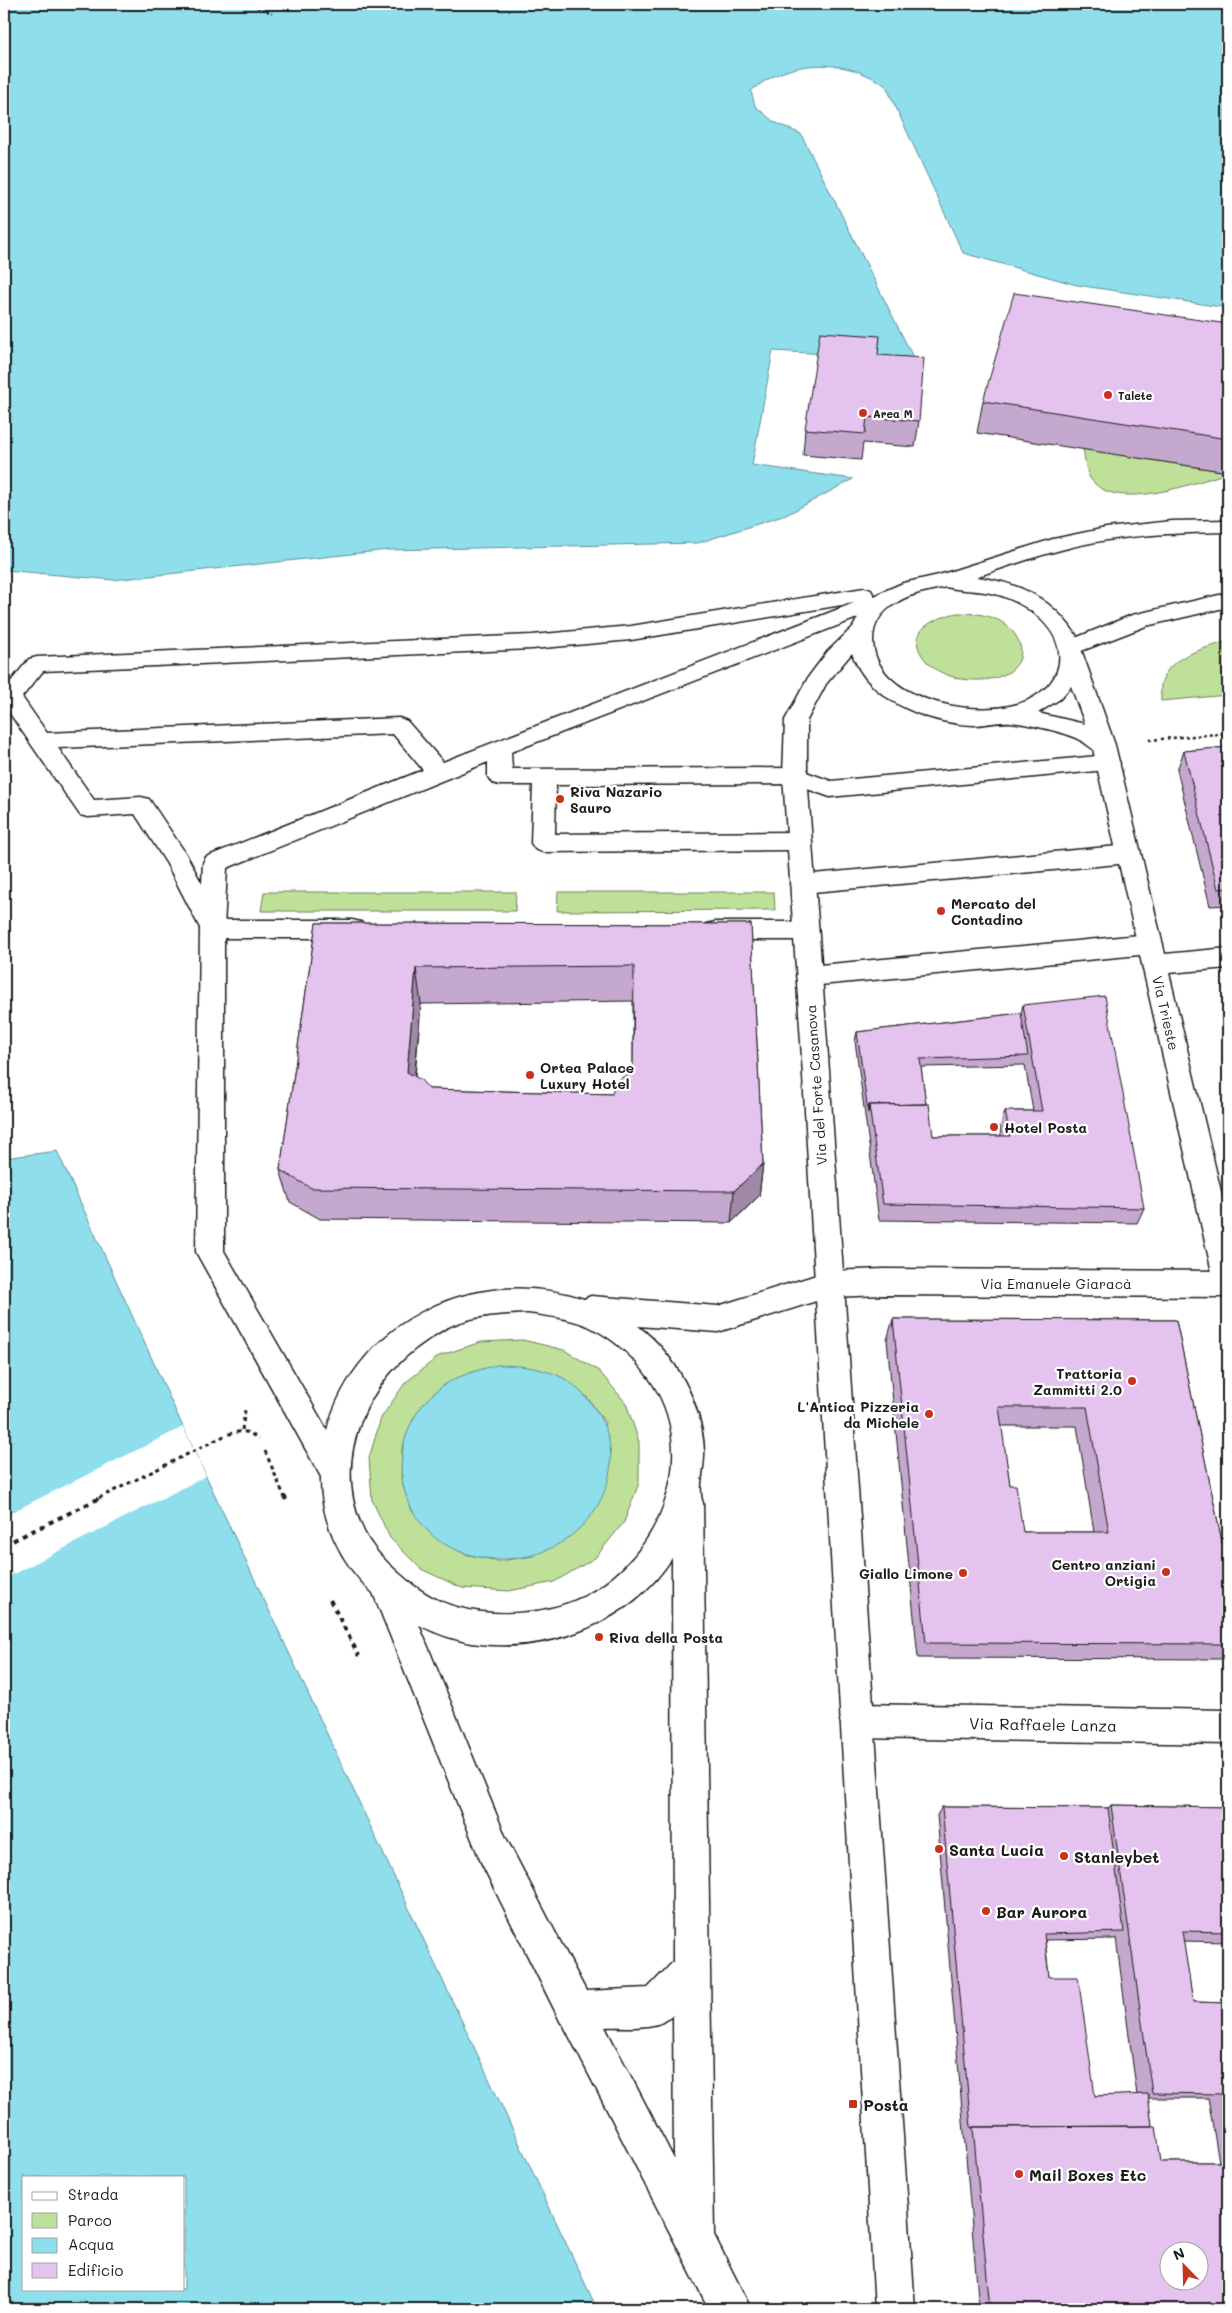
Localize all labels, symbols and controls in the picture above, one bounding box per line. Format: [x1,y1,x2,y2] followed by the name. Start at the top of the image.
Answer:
[1118,388,1153,403] place label: Talete
[1102,389,1114,401] marker: Talete
[873,406,913,421] place label: Area M
[857,407,869,419] marker: Area M
[570,782,662,817] place label: Riva Nazario Sauro
[554,793,566,805] marker: Riva Nazario Sauro
[951,894,1036,929] place label: Mercato del Contadino
[935,905,947,917] marker: Mercato del Contadino
[1148,974,1184,1052] street label: Via Trieste
[801,1004,831,1166] street label: Via del Forte Casanova
[540,1058,634,1093] place label: Ortea Palace Luxury Hotel
[524,1069,536,1081] marker: Ortea Palace Luxury Hotel
[1004,1118,1087,1137] place label: Hotel Posta
[988,1121,1000,1133] marker: Hotel Posta
[980,1274,1132,1293] street label: Via Emanuele Giaracà
[1033,1364,1122,1399] place label: Trattoria Zammitti 2.0
[1126,1375,1138,1387] marker: Trattoria Zammitti 2.0
[797,1397,919,1432] place label: L'Antica Pizzeria da Michele
[923,1408,935,1420] marker: L'Antica Pizzeria da Michele
[1052,1555,1156,1590] place label: Centro anziani Ortigia
[859,1564,953,1583] place label: Giallo Limone
[1160,1566,1172,1578] marker: Centro anziani Ortigia
[957,1567,969,1579] marker: Giallo Limone
[609,1628,723,1647] place label: Riva della Posta
[593,1631,605,1643] marker: Riva della Posta
[969,1712,1117,1736] street label: Via Raffaele Lanza
[949,1839,1044,1860] place label: Santa Lucia
[933,1843,945,1855] marker: Santa Lucia
[1074,1846,1159,1867] place label: Stanleybet
[1058,1850,1070,1862] marker: Stanleybet
[996,1901,1087,1922] place label: Bar Aurora
[980,1905,992,1917] marker: Bar Aurora
[863,2094,909,2115] place label: Posta
[847,2098,859,2110] marker: Posta
[1029,2164,1146,2185] place label: Mail Boxes Etc
[1013,2168,1025,2180] marker: Mail Boxes Etc
[22,2176,185,2290] legend
[68,2184,119,2204] text: Strada
[68,2210,112,2230] text: Parco
[68,2234,114,2254] text: Acqua
[1160,2240,1210,2290] north arrow
[1170,2243,1187,2264] text: N
[68,2260,124,2280] text: Edificio

